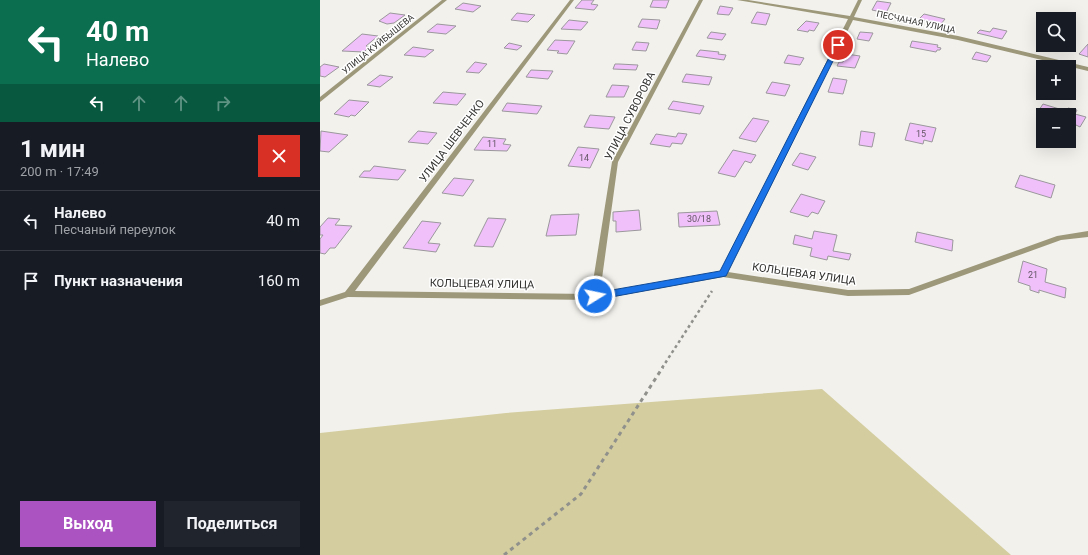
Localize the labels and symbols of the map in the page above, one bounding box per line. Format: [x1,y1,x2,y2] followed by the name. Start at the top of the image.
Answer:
[876,9,957,35] street label: ПЕСЧАНАЯ УЛИЦА
[339,11,416,76] street label: УЛИЦА КУЙБЫШЕВА
[821,28,855,62] pin
[602,69,658,162] street label: УЛИЦА СУВОРОВА
[417,97,487,185] street label: УЛИЦА ШЕВЧЕНКО
[916,129,926,139] house number: 15
[487,139,497,149] house number: 11
[579,153,589,163] house number: 14
[687,214,711,224] house number: 30/18
[751,260,858,288] street label: КОЛЬЦЕВАЯ УЛИЦА
[1028,270,1038,280] house number: 21
[574,275,616,317] position arrow
[430,277,535,291] street label: КОЛЬЦЕВАЯ УЛИЦА

